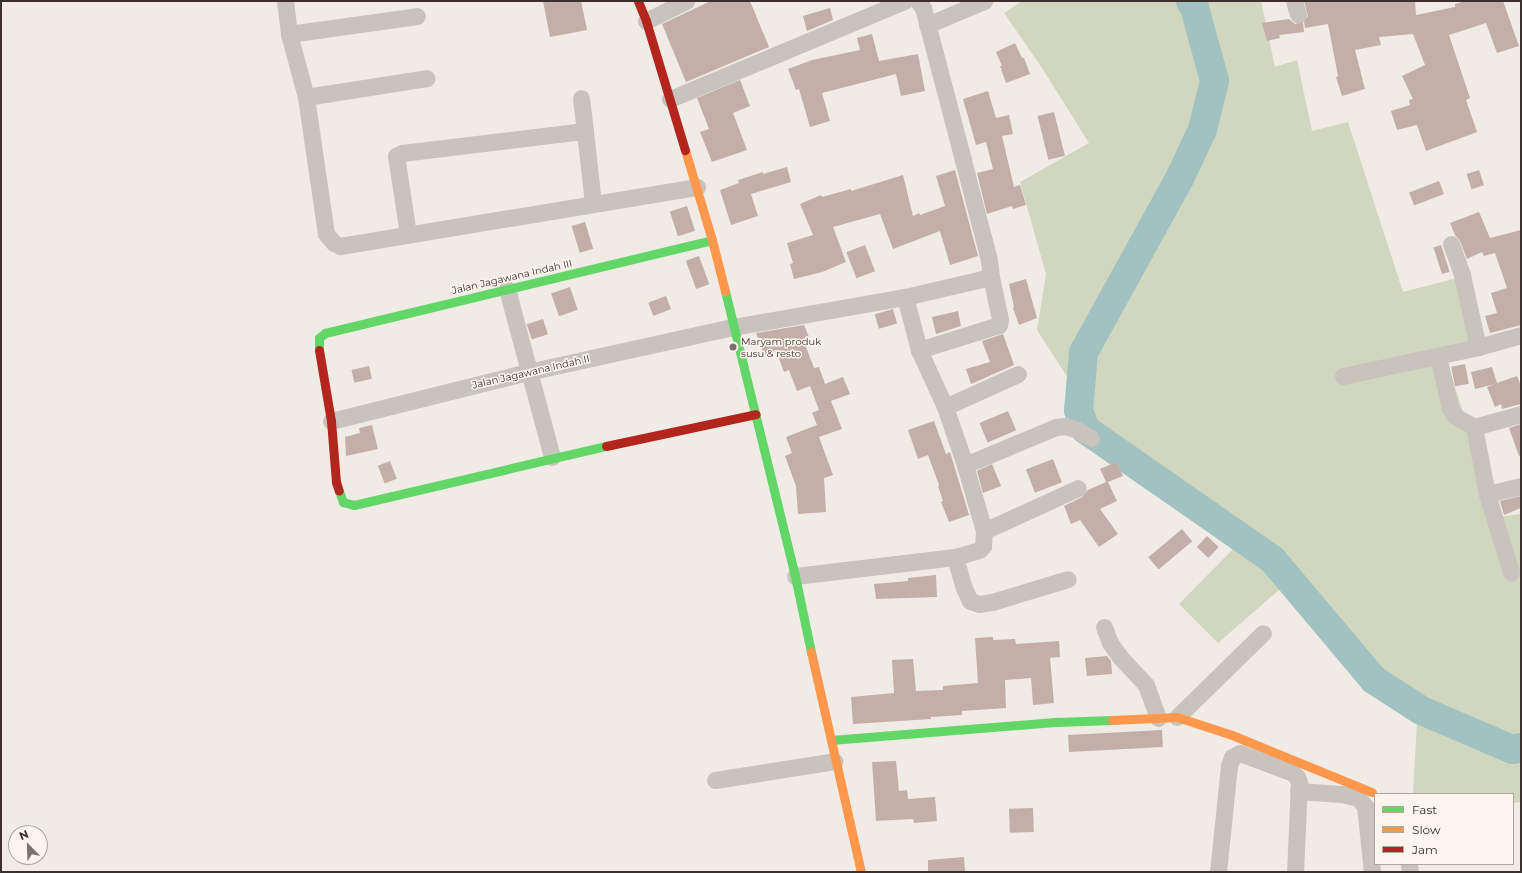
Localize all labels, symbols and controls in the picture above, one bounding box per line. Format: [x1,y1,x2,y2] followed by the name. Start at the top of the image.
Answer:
[451,257,573,297] street label: Jalan Jagawana Indah III
[741,335,821,358] place label: Maryam produk susu & resto
[728,342,738,352] marker: Maryam produk susu & resto
[471,353,591,391] street label: Jalan Jagawana Indah II
[1374,793,1514,865] legend
[1412,802,1437,817] text: Fast
[1412,822,1441,837] text: Slow
[8,825,48,865] north arrow
[17,827,31,843] text: N
[1412,842,1438,857] text: Jam

